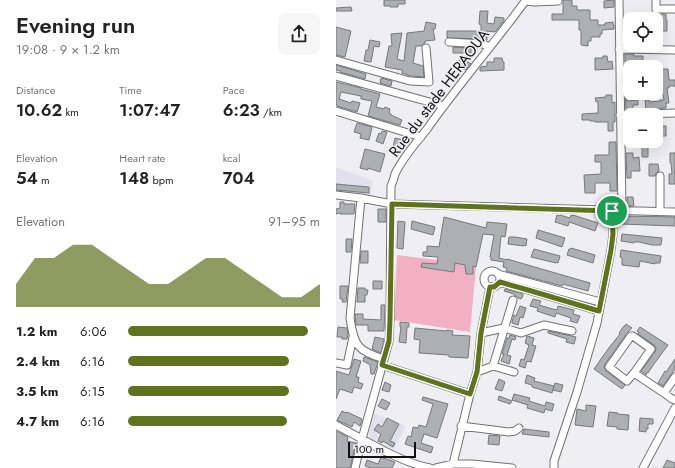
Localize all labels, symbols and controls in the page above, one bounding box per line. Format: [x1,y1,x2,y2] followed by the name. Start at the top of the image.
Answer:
[16,9,135,41] text: Evening run
[623,12,663,148] map controls
[623,12,663,52] button: locate
[278,13,320,55] button: share
[384,24,494,162] street label: Rue du stade HERAOUA
[16,40,120,59] text: 19:08 · 9 × 1.2 km
[623,60,663,100] button: +
[16,82,55,98] text: Distance
[119,82,142,98] text: Time
[223,82,245,98] text: Pace
[16,98,62,122] text: 10.62
[119,98,180,122] text: 1:07:47
[223,98,260,122] text: 6:23
[62,104,79,120] text: km
[260,104,282,120] text: /km
[623,108,663,148] button: −
[16,150,58,166] text: Elevation
[119,150,165,166] text: Heart rate
[223,150,240,166] text: kcal
[16,166,38,190] text: 54
[119,166,149,190] text: 148
[223,166,255,190] text: 704
[38,172,50,188] text: m
[149,172,174,188] text: bpm
[595,194,629,228] pin
[601,200,623,222] icon: arrive
[16,212,65,231] text: Elevation
[268,212,320,231] text: 91–95 m
[16,322,57,341] text: 1.2 km
[80,322,107,341] text: 6:06
[16,352,60,371] text: 2.4 km
[80,352,105,371] text: 6:16
[16,382,59,401] text: 3.5 km
[80,382,105,401] text: 6:15
[16,412,59,431] text: 4.7 km
[80,412,105,431] text: 6:16
[348,440,416,459] scale bar
[354,441,384,457] text: 100 m

